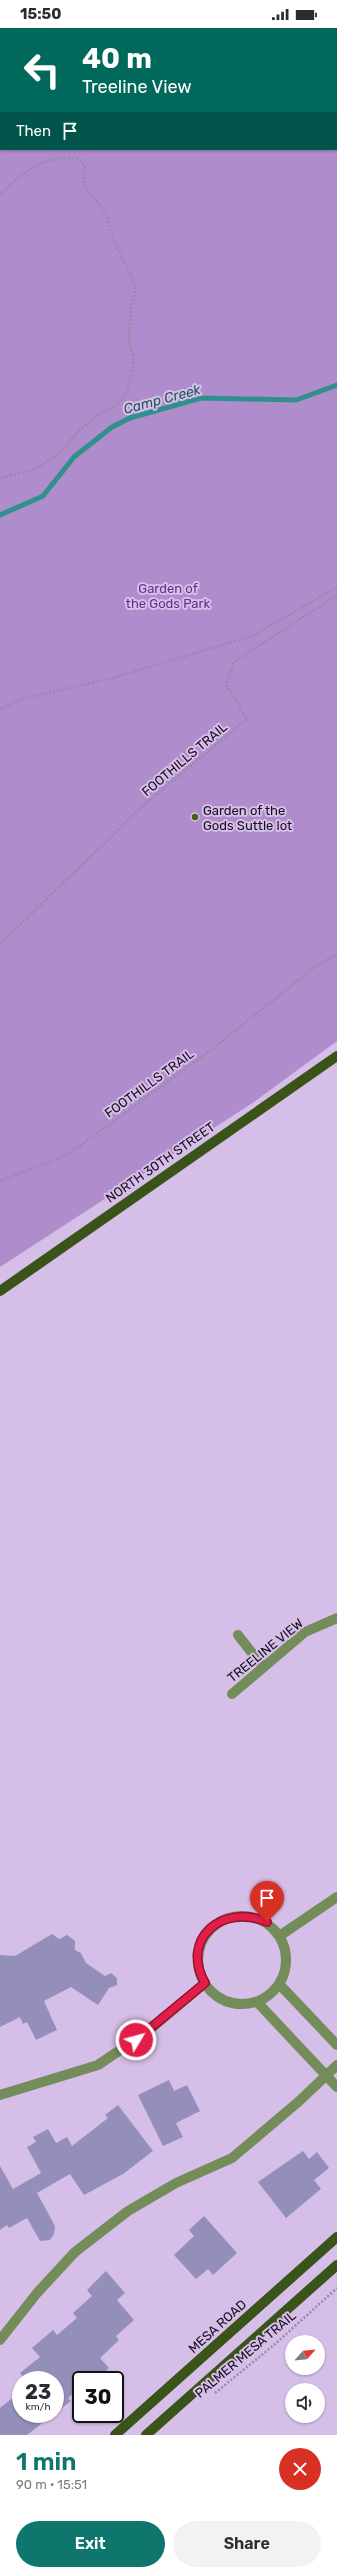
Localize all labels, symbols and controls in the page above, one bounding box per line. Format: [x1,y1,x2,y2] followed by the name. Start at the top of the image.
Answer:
[20,5,61,23] text: 15:50
[82,42,152,75] text: 40 m
[16,44,68,96] icon: left
[82,76,192,98] text: Treeline View
[59,120,81,142] icon: arrive
[16,122,51,140] text: Then
[122,381,203,418] water label: Camp Creek
[126,581,210,611] park label: Garden of the Gods Park
[139,719,230,799] street label: FOOTHILLS TRAIL
[203,803,292,833] place label: Garden of the Gods Suttle lot
[190,812,200,822] marker: Garden of the Gods Suttle lot
[102,1046,197,1121] street label: FOOTHILLS TRAIL
[103,1119,218,1206] street label: NORTH 30TH STREET
[225,1615,306,1685] street label: TREELINE VIEW
[250,1881,284,1922] pin
[256,1887,278,1909] icon: arrive
[115,2019,157,2061] position arrow
[185,2297,249,2356] street label: MESA ROAD
[192,2307,299,2401] street label: PALMER MESA TRAIL
[285,2335,325,2375] north arrow
[285,2335,325,2423] map controls
[72,2371,124,2423] speed limit sign: 30
[25,2380,51,2404] text: 23
[285,2383,325,2423] button: sound
[26,2401,50,2413] text: km/h
[16,2448,76,2476] text: 1 min
[279,2448,321,2490] button: close
[16,2477,87,2492] text: 90 m · 15:51
[16,2521,165,2567] button: Exit
[173,2521,321,2567] button: Share

